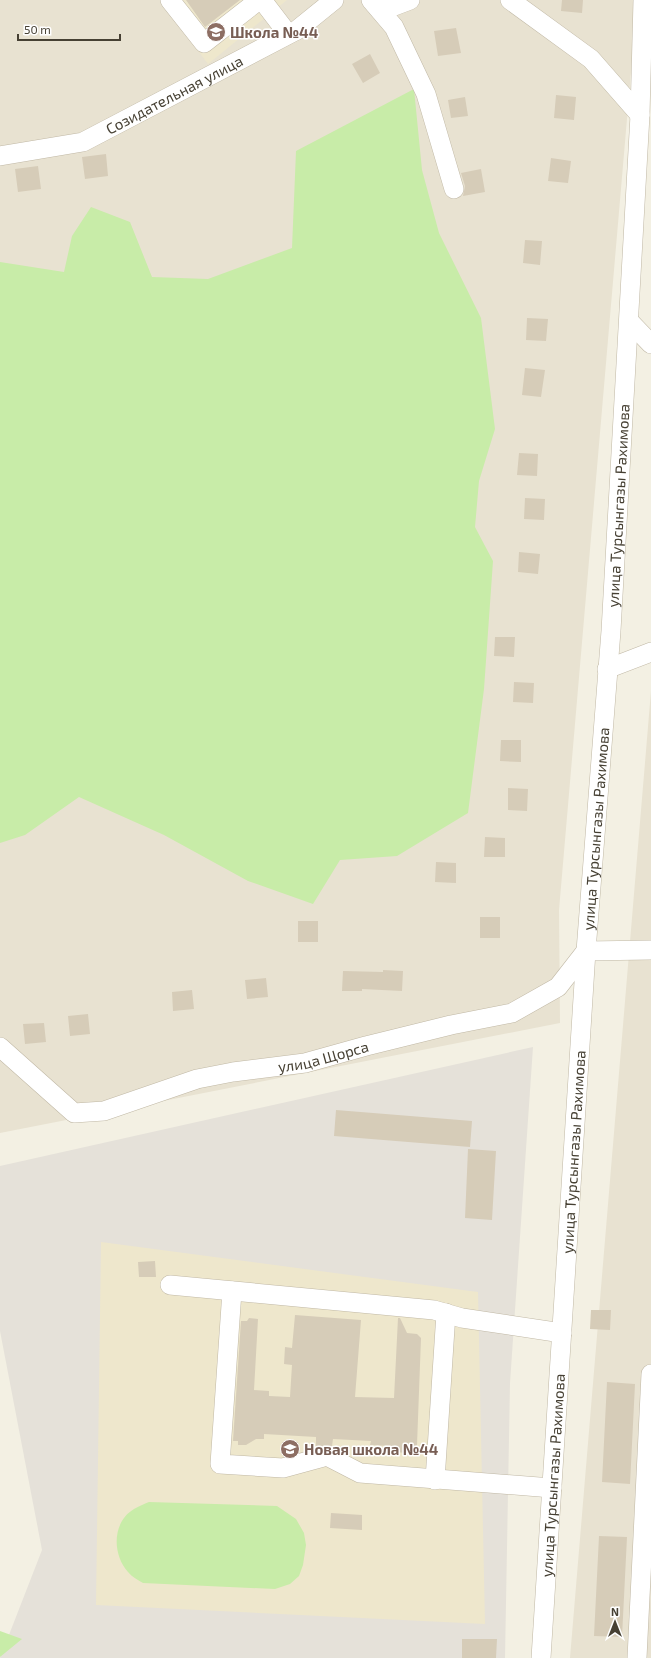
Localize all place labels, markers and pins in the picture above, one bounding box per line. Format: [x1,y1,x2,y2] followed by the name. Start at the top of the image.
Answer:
[205,21,227,43] school or university icon: Школа №44
[230,23,319,41] place label: Школа №44
[279,1438,301,1460] school or university icon: Новая школа №44
[304,1440,439,1458] place label: Новая школа №44

